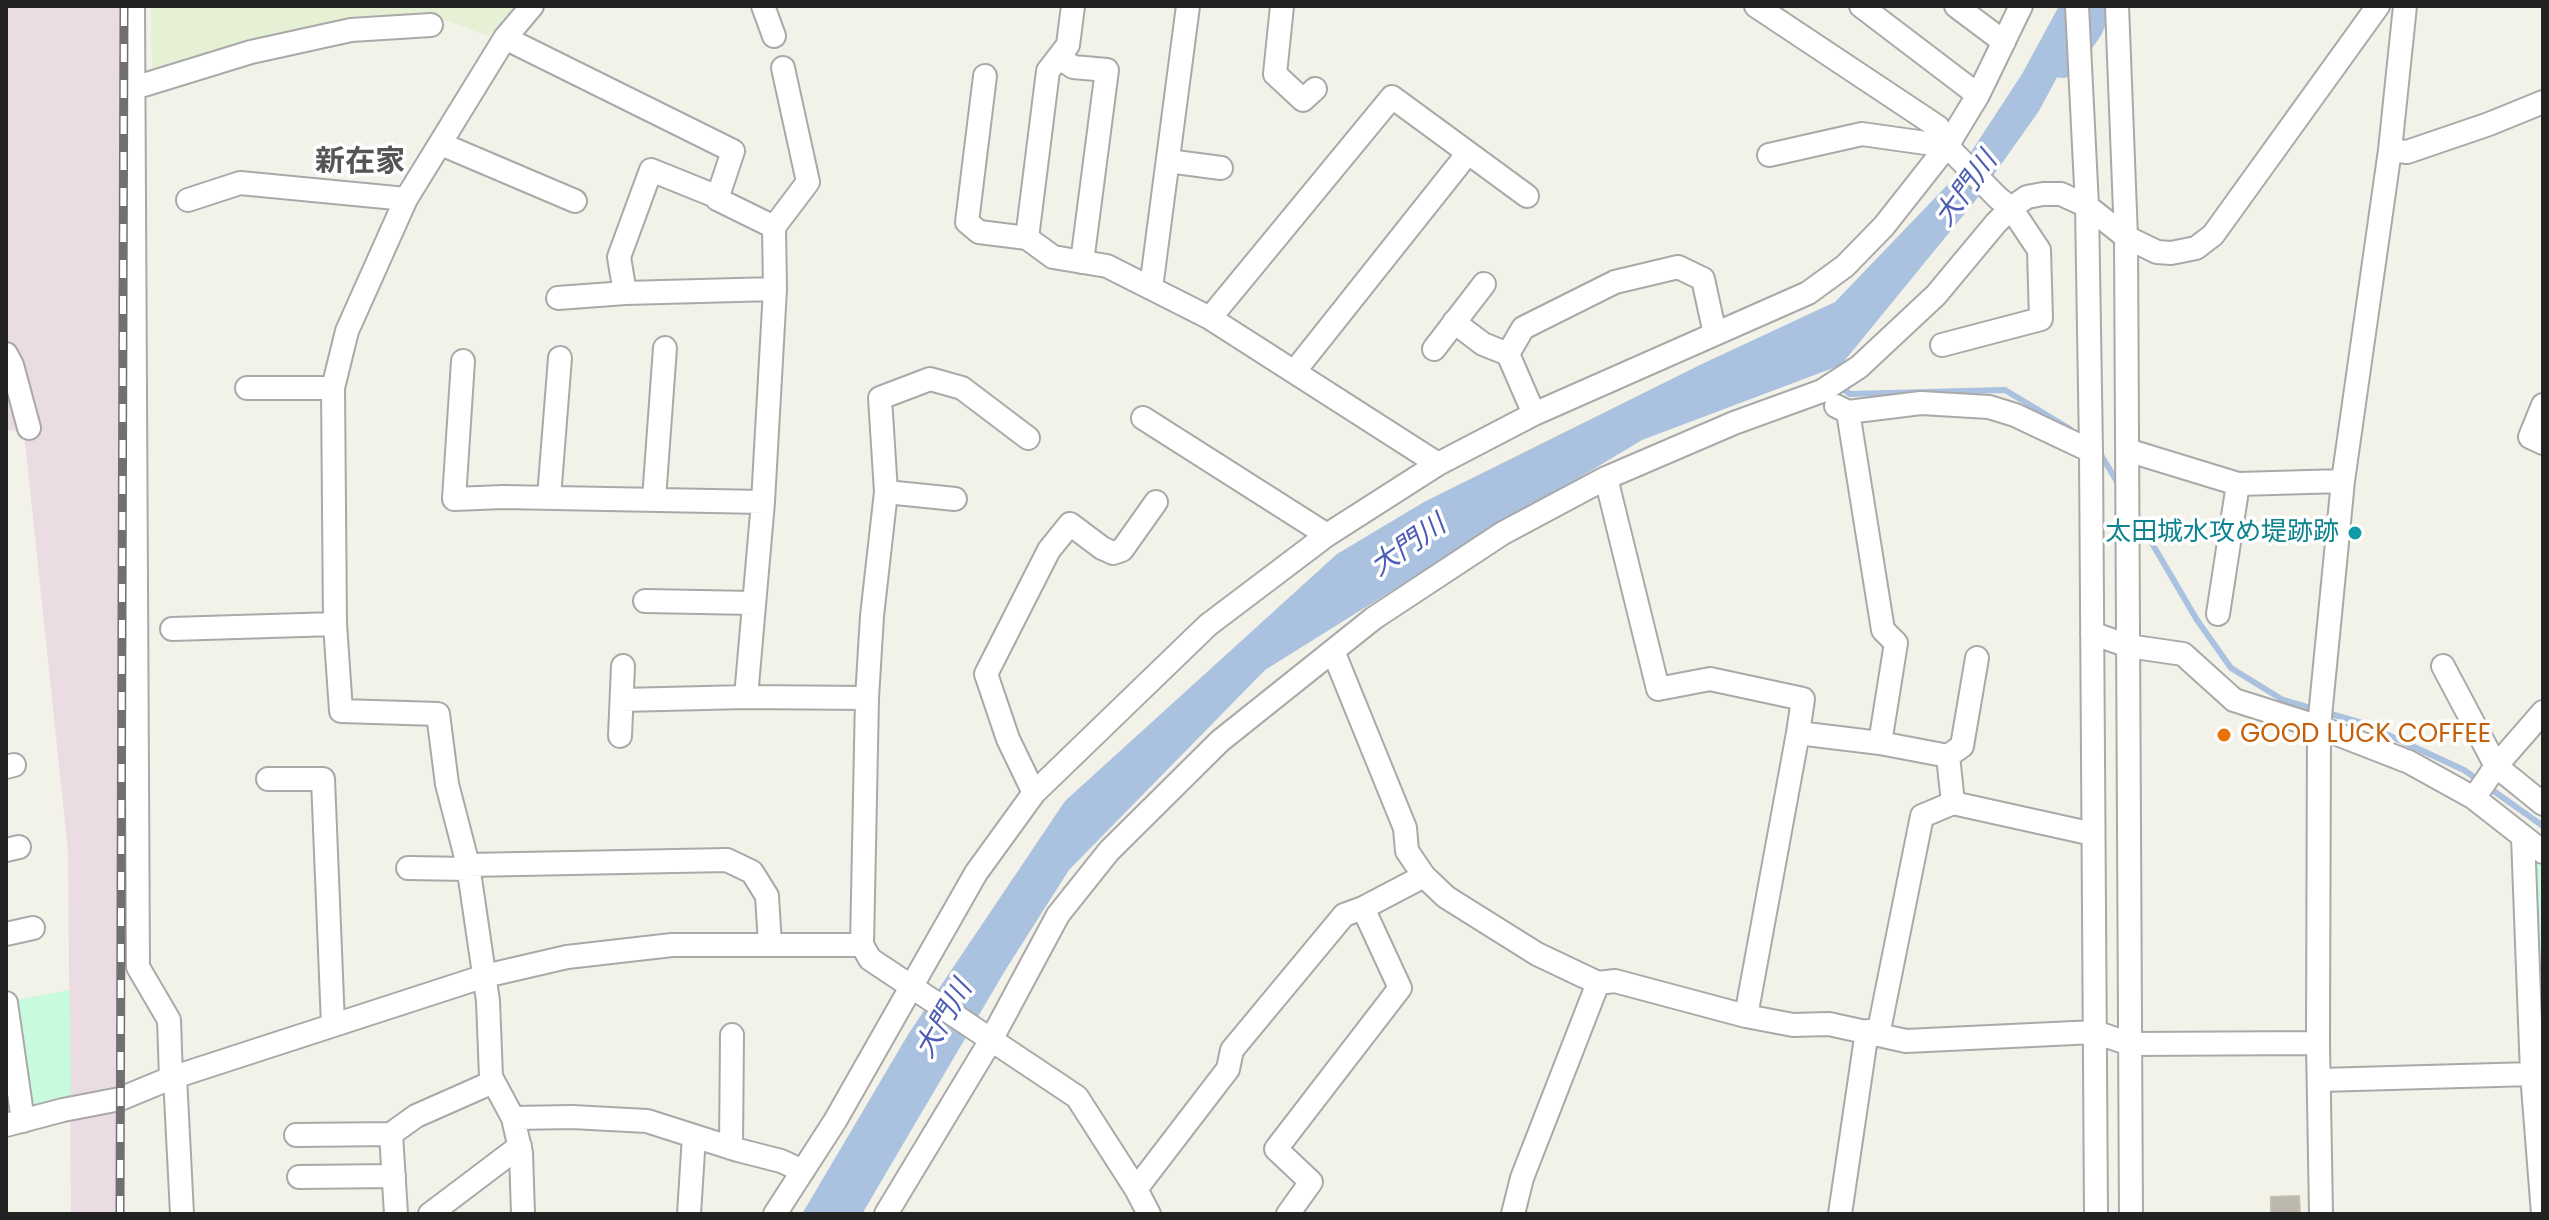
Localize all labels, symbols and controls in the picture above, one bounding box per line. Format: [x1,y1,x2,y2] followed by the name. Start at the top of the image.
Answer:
[315,145,405,181] district label: 新在家
[1929,146,2005,234] water label: 大門川
[1365,509,1453,585] water label: 大門川
[2105,517,2339,549] place label: 太田城水攻め堤跡跡
[2346,524,2364,542] marker: 太田城水攻め堤跡跡
[2240,719,2491,751] place label: GOOD LUCK COFFEE
[2215,726,2233,744] marker: GOOD LUCK COFFEE
[909,975,981,1065] water label: 大門川

